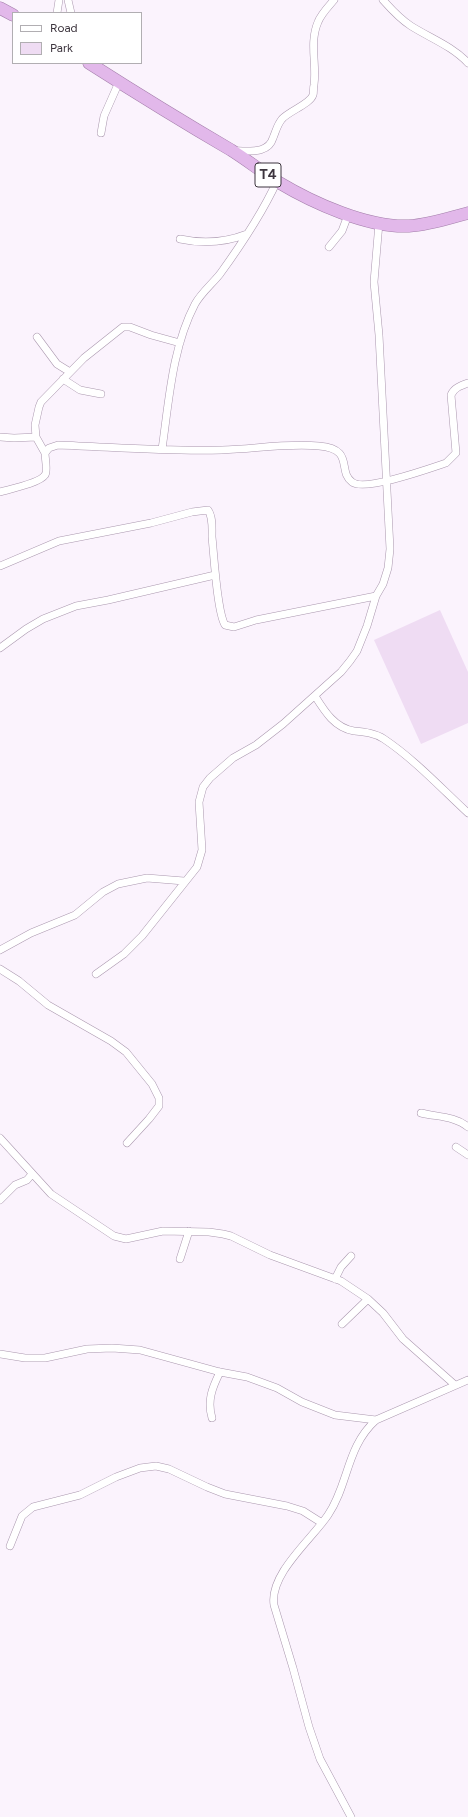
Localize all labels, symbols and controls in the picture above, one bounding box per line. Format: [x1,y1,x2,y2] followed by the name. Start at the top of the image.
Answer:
[12,12,142,64] legend
[50,21,78,35] text: Road
[50,41,73,55] text: Park
[255,163,281,187] road number: T4

